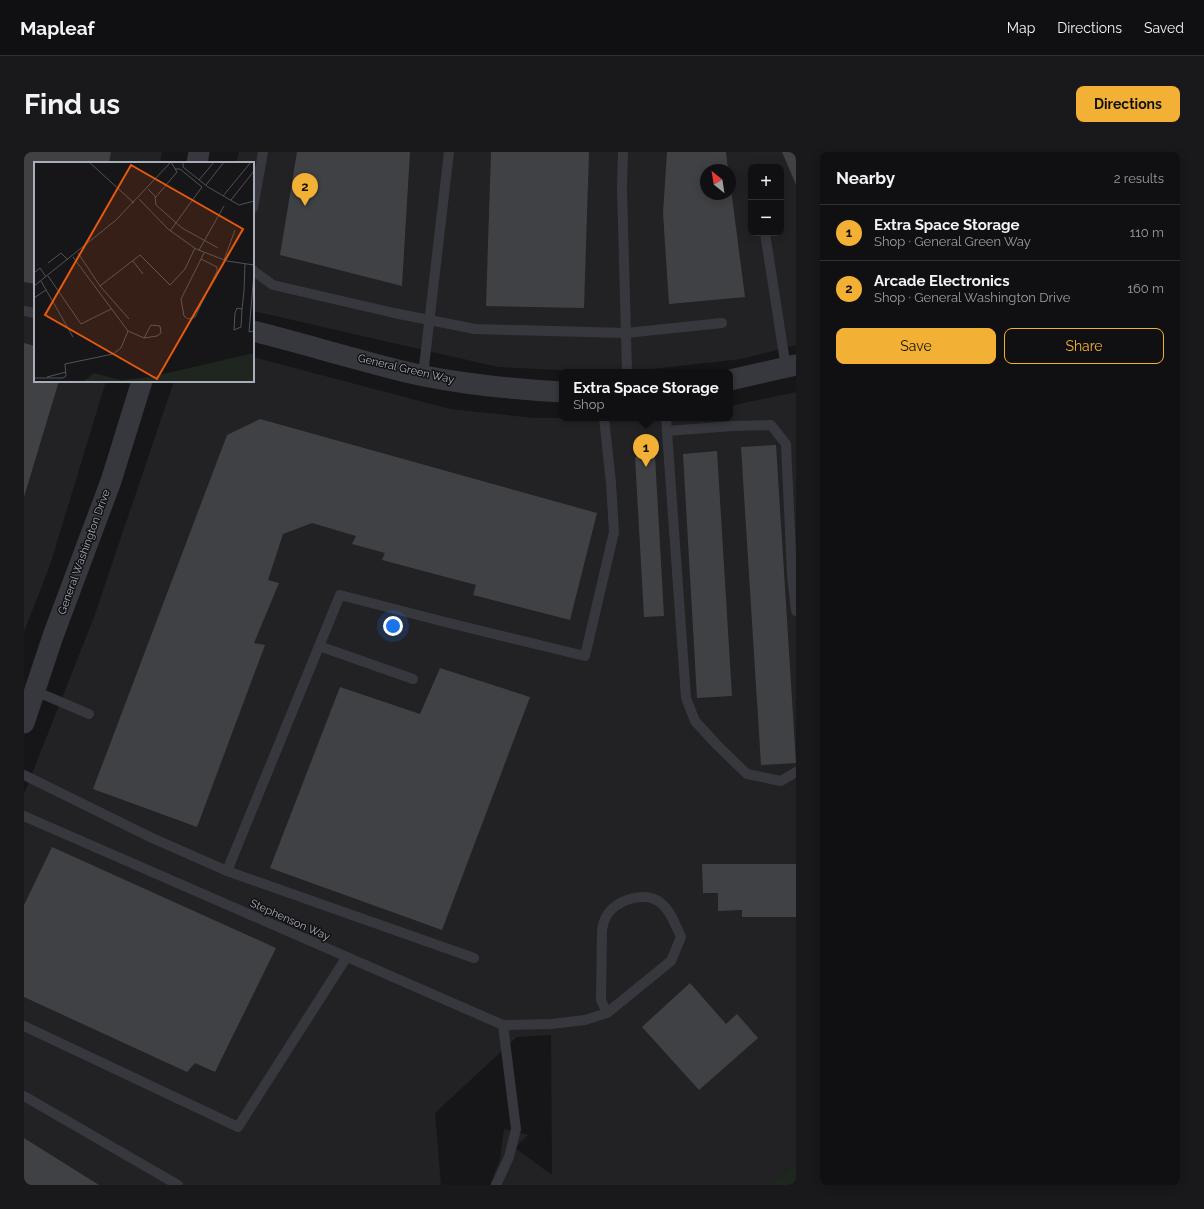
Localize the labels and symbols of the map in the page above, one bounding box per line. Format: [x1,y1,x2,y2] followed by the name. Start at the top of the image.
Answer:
[34,162,254,382] inset map
[700,164,736,200] north arrow
[292,173,318,206] pin: 2
[357,352,455,386] street label: General Green Way
[633,434,659,467] pin: 1
[55,487,113,616] street label: General Washington Drive
[383,616,403,636] your location
[248,897,332,943] street label: Stephenson Way

